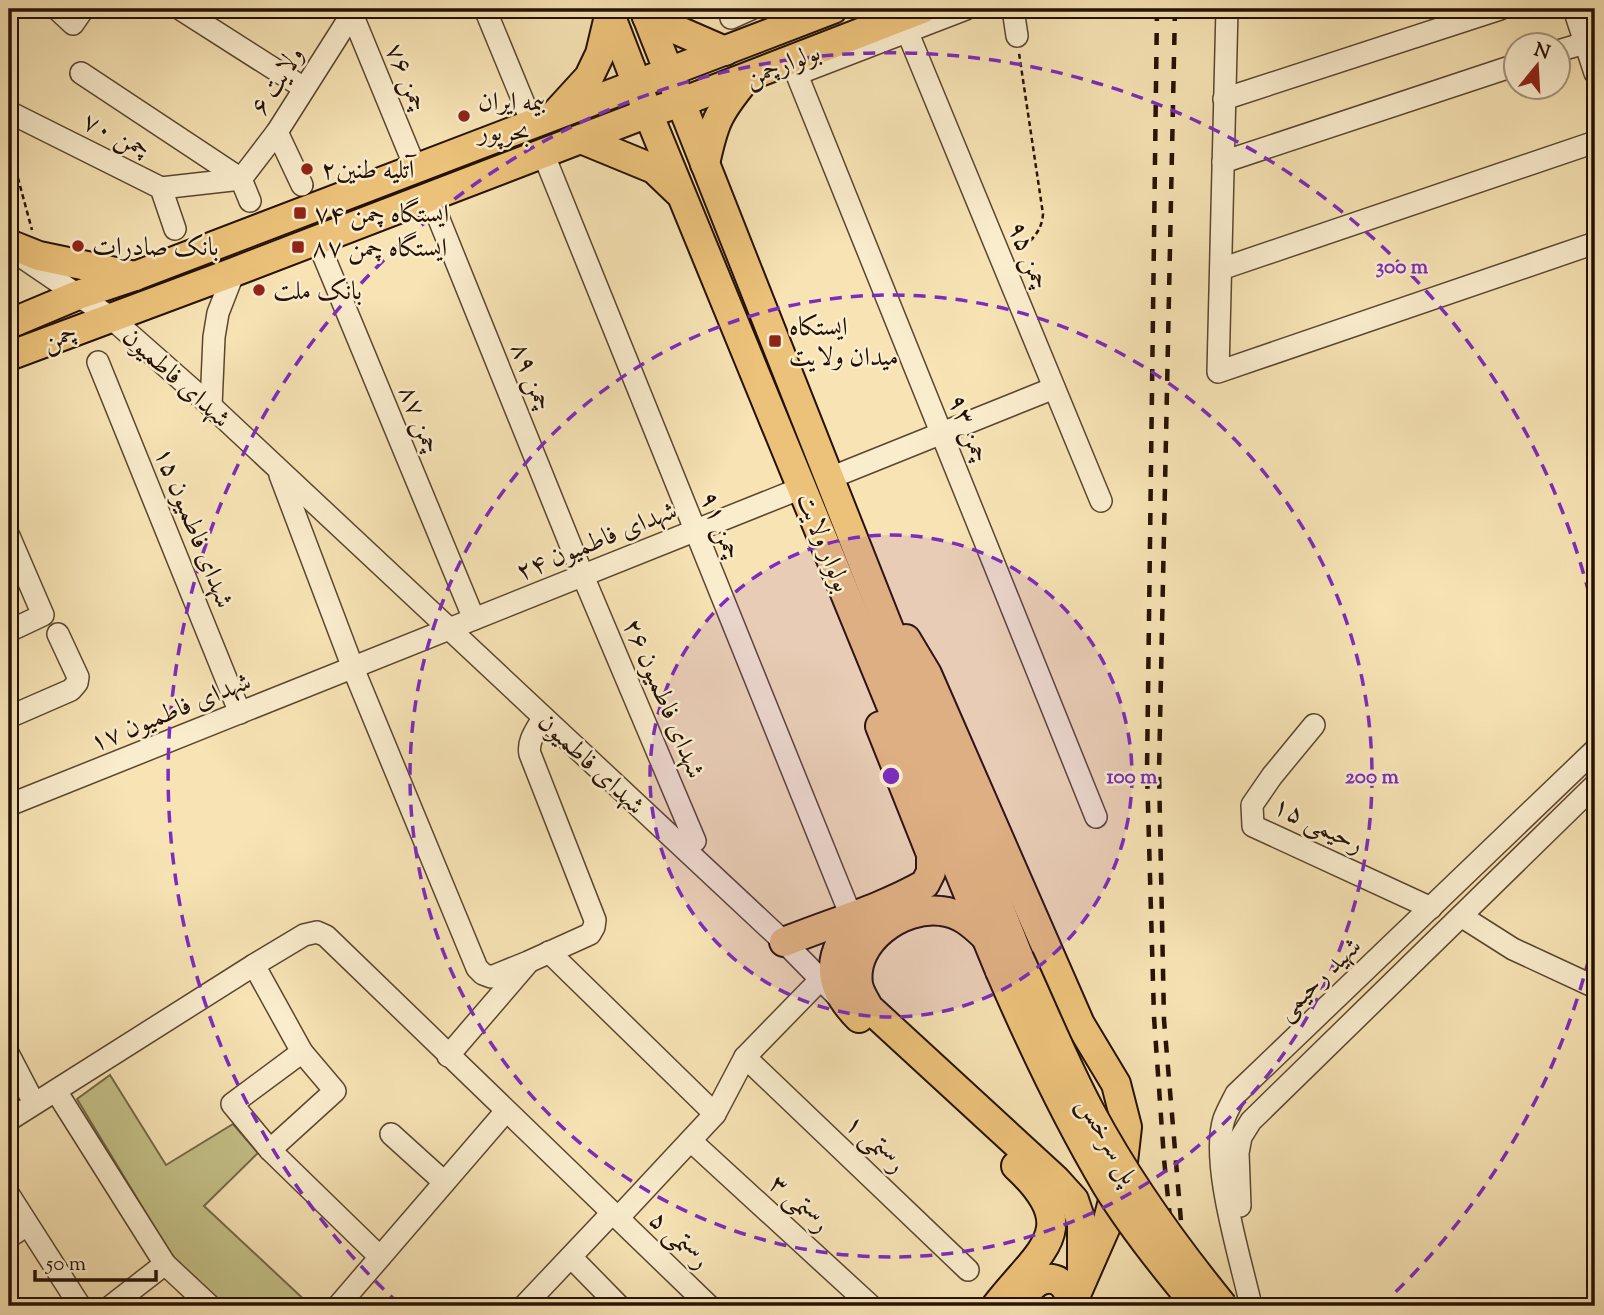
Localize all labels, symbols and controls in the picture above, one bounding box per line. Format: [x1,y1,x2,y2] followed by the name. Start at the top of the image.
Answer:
[1502,32,1572,102] north arrow
[740,35,826,98] street label: بولوارچمن
[1530,37,1553,67] text: N
[375,38,437,118] street label: چمن ۷۶
[242,40,314,123] street label: ولایت ۶
[475,85,545,152] place label: بيمه ايران بحرپور
[76,104,156,168] street label: چمن ۷۰
[456,108,472,124] marker: بيمه ايران بحرپور
[321,153,417,190] place label: آتلیه طنین۲
[299,161,315,177] marker: آتلیه طنین۲
[314,197,449,234] place label: ایستگاه چمن ۷۴
[292,205,308,221] marker: ایستگاه چمن ۷۴
[997,216,1058,296] street label: چمن ۹۵
[92,230,219,267] place label: بانک صادرات
[312,231,447,268] place label: ایستگاه چمن ۸۷
[70,238,86,254] marker: بانک صادرات
[290,239,306,255] marker: ایستگاه چمن ۸۷
[1376,253,1429,283] text: 300 m
[273,274,362,311] place label: بانک ملت
[251,282,267,298] marker: بانک ملت
[789,310,899,377] place label: ایستکاه میدان ولایت
[37,315,83,362] street label: چمن
[113,320,238,438] street label: شهدای فاطمیون
[767,333,783,349] marker: ایستکاه میدان ولایت
[500,337,561,417] street label: چمن ۸۹
[388,380,449,460] street label: چمن ۸۷
[937,389,998,469] street label: چمن ۹۳
[144,442,242,614] street label: شهدای فاطمیون ۱۵
[689,486,750,566] street label: چمن ۹۱
[786,488,859,598] street label: بولوار ولایت
[511,493,683,591] street label: شهدای فاطمیون ۲۴
[612,613,713,785] street label: شهدای فاطمیون ۲۶
[85,664,257,762] street label: شهدای فاطمیون ۱۷
[528,705,652,824] street label: شهدای فاطمیون
[1107,763,1158,793] text: 100 m
[1345,763,1400,793] text: 200 m
[879,764,903,788] centre of rings
[1266,788,1370,864] street label: رحیمی ۱۵
[1269,930,1371,1030] street label: شهید رحیمی
[1067,1091,1147,1193] street label: پل سرخس
[836,1107,913,1183] street label: رستمی ۱
[760,1167,837,1243] street label: رستمی ۳
[640,1203,717,1279] street label: رستمی ۵
[35,1238,156,1282] scale bar
[45,1250,86,1280] text: 50 m

